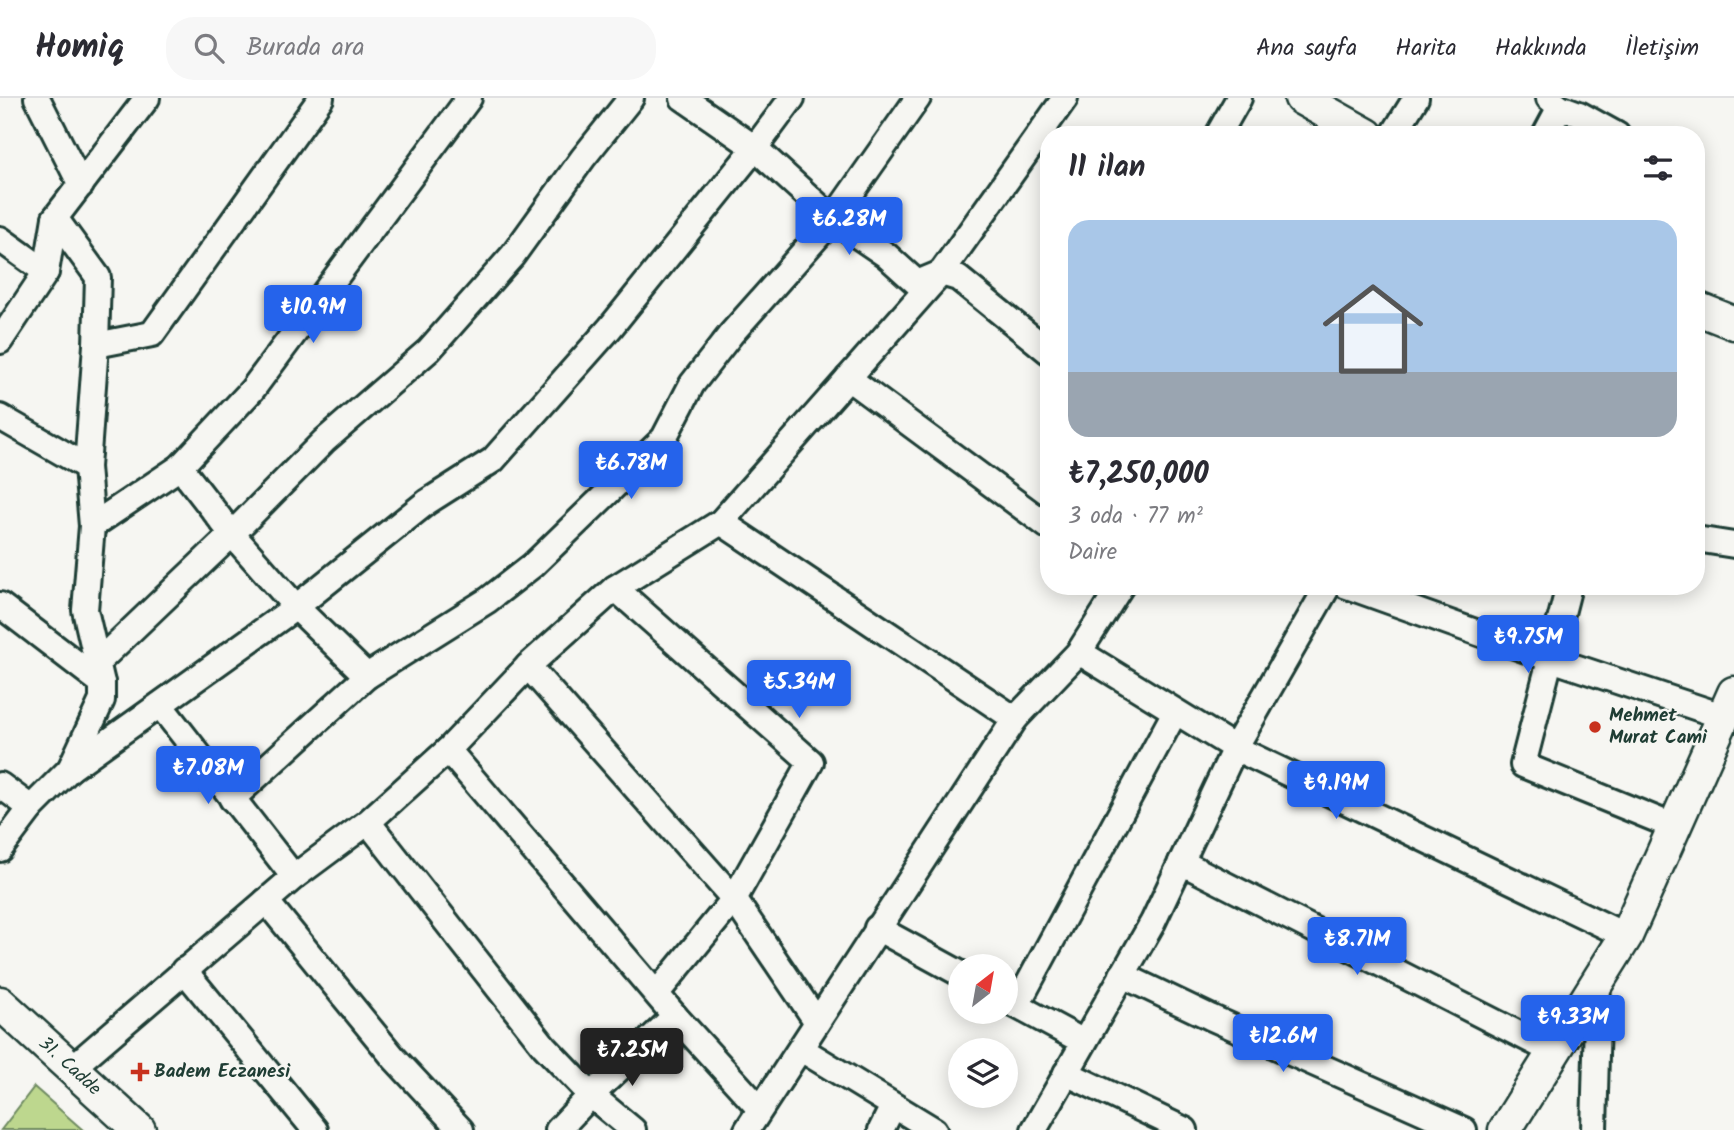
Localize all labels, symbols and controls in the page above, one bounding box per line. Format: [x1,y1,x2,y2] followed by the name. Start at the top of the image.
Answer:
[166,17,656,80] search box
[35,22,124,75] text: Homiq
[246,27,365,69] text: Burada ara
[190,29,228,67] icon: search
[1256,29,1357,68] text: Ana sayfa
[1395,29,1457,68] text: Harita
[1495,29,1587,68] text: Hakkında
[1625,29,1699,68] text: İletişim
[1068,144,1145,192] text: 11 ilan
[1639,149,1677,187] icon: filters
[792,198,906,257] pin: ₺6.28M
[812,202,886,238] text: ₺6.28M
[1310,266,1436,392] icon: home
[256,286,370,345] pin: ₺10.9M
[280,290,346,326] text: ₺10.9M
[574,442,688,501] pin: ₺6.78M
[595,446,667,482] text: ₺6.78M
[1068,451,1209,499] text: ₺7,250,000
[1068,499,1203,535] text: 3 oda · 77 m²
[1068,535,1117,571] text: Daire
[1471,616,1585,675] pin: ₺9.75M
[1493,620,1563,656] text: ₺9.75M
[742,660,856,720] pin: ₺5.34M
[763,665,835,701] text: ₺5.34M
[1609,701,1708,753] place label: Mehmet Murat Cami
[1587,719,1603,735] marker: Mehmet Murat Cami
[151,746,265,806] pin: ₺7.08M
[172,751,244,787] text: ₺7.08M
[1279,762,1393,821] pin: ₺9.19M
[1303,766,1369,802] text: ₺9.19M
[1300,918,1414,977] pin: ₺8.71M
[1324,922,1390,958] text: ₺8.71M
[948,954,1018,1024] north arrow
[948,954,1018,1108] map controls
[1516,996,1630,1055] pin: ₺9.33M
[1537,1000,1609,1036] text: ₺9.33M
[1226,1014,1340,1074] pin: ₺12.6M
[1249,1019,1317,1055] text: ₺12.6M
[575,1028,689,1088] pin: ₺7.25M
[31,1029,108,1104] street label: 31. Cadde
[596,1033,668,1069] text: ₺7.25M
[948,1038,1018,1108] button: layers
[154,1057,291,1087] place label: Badem Eczanesi
[132,1064,148,1080] marker: Badem Eczanesi

